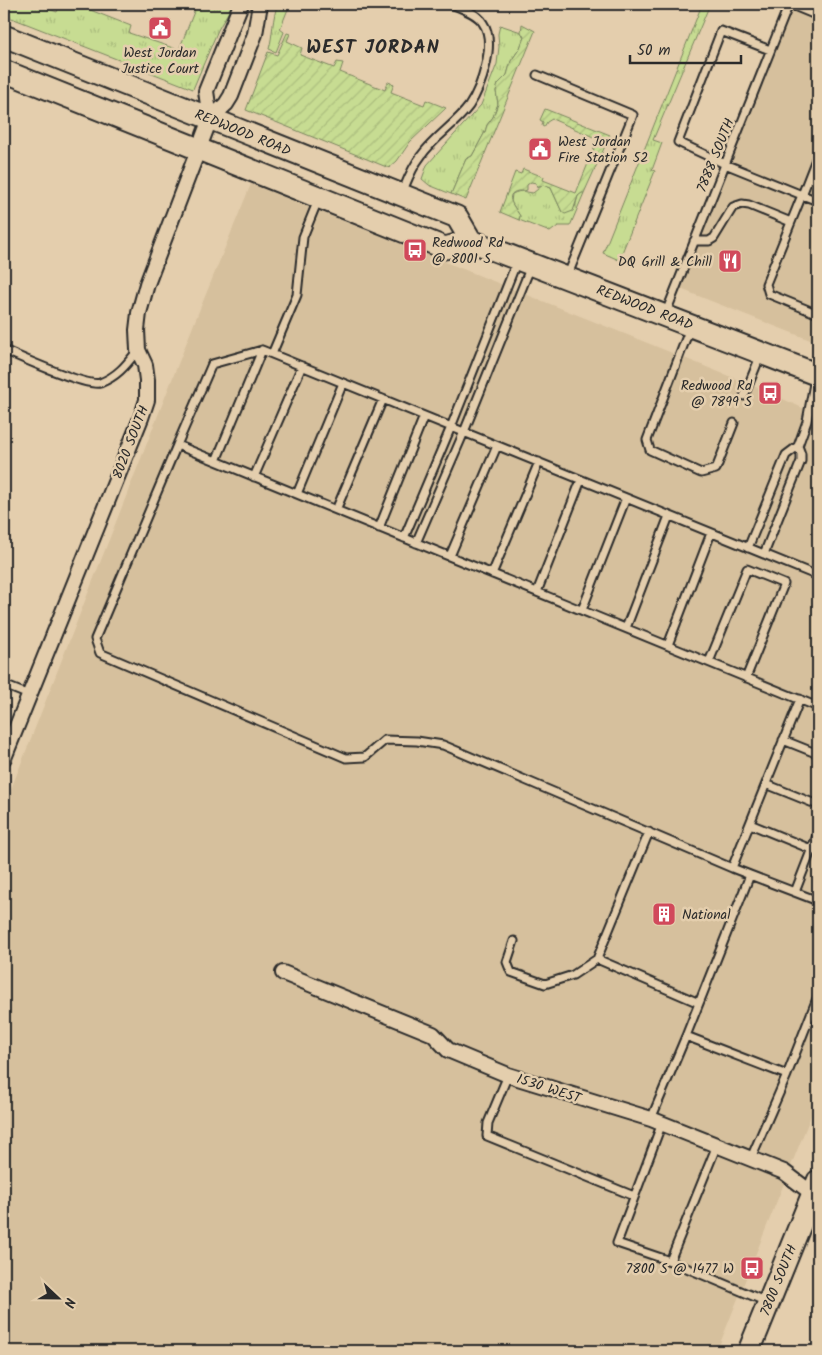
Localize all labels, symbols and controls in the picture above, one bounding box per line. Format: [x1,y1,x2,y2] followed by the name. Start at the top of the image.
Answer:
[147,15,173,41] public building icon: West Jordan Justice Court
[630,32,741,64] scale bar
[306,33,440,63] district label: WEST JORDAN
[637,39,671,63] text: 50 m
[121,42,199,80] place label: West Jordan Justice Court
[191,104,294,162] street label: REDWOOD ROAD
[691,115,741,196] street label: 7888 SOUTH
[558,131,648,169] place label: West Jordan Fire Station 52
[527,136,553,162] public building icon: West Jordan Fire Station 52
[432,232,504,270] place label: Redwood Rd @ 8001 S
[402,237,428,263] bus stop icon: Redwood Rd @ 8001 S
[717,248,743,274] restaurant icon: DQ Grill & Chill
[618,251,713,273] place label: DQ Grill & Chill
[593,279,696,337] street label: REDWOOD ROAD
[681,375,753,413] place label: Redwood Rd @ 7899 S
[757,380,783,406] bus stop icon: Redwood Rd @ 7899 S
[107,402,155,482] street label: 8020 SOUTH
[651,901,677,927] building icon: National
[682,904,731,926] place label: National
[514,1068,585,1110] street label: 1530 WEST
[755,1241,803,1320] street label: 7800 SOUTH
[739,1255,765,1281] bus stop icon: 7800 S @ 1477 W
[626,1258,734,1280] place label: 7800 S @ 1477 W
[32,1272,82,1322] north arrow
[57,1294,81,1311] text: N

